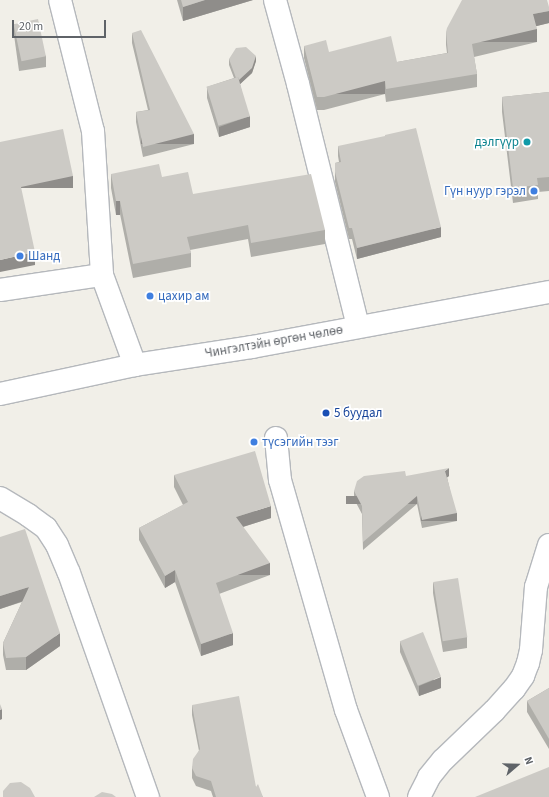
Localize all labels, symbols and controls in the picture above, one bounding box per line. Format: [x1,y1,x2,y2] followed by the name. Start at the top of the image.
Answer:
[14,12,108,38] scale bar
[19,18,43,35] text: 20 m
[475,134,519,150] place label: дэлгүүр
[522,137,532,147] marker: дэлгүүр
[444,183,526,199] place label: Гүн нуур гэрэл
[529,186,539,196] marker: Гүн нуур гэрэл
[28,248,60,264] place label: Шанд
[15,251,25,261] marker: Шанд
[158,288,210,304] place label: цахир ам
[145,291,155,301] marker: цахир ам
[204,322,344,362] street label: Чингэлтэйн өргөн чөлөө
[334,405,383,421] place label: 5 буудал
[321,408,331,418] marker: 5 буудал
[262,434,339,450] place label: түсэгийн тээг
[249,437,259,447] marker: түсэгийн тээг
[497,745,537,785] north arrow
[520,755,537,767] text: N

